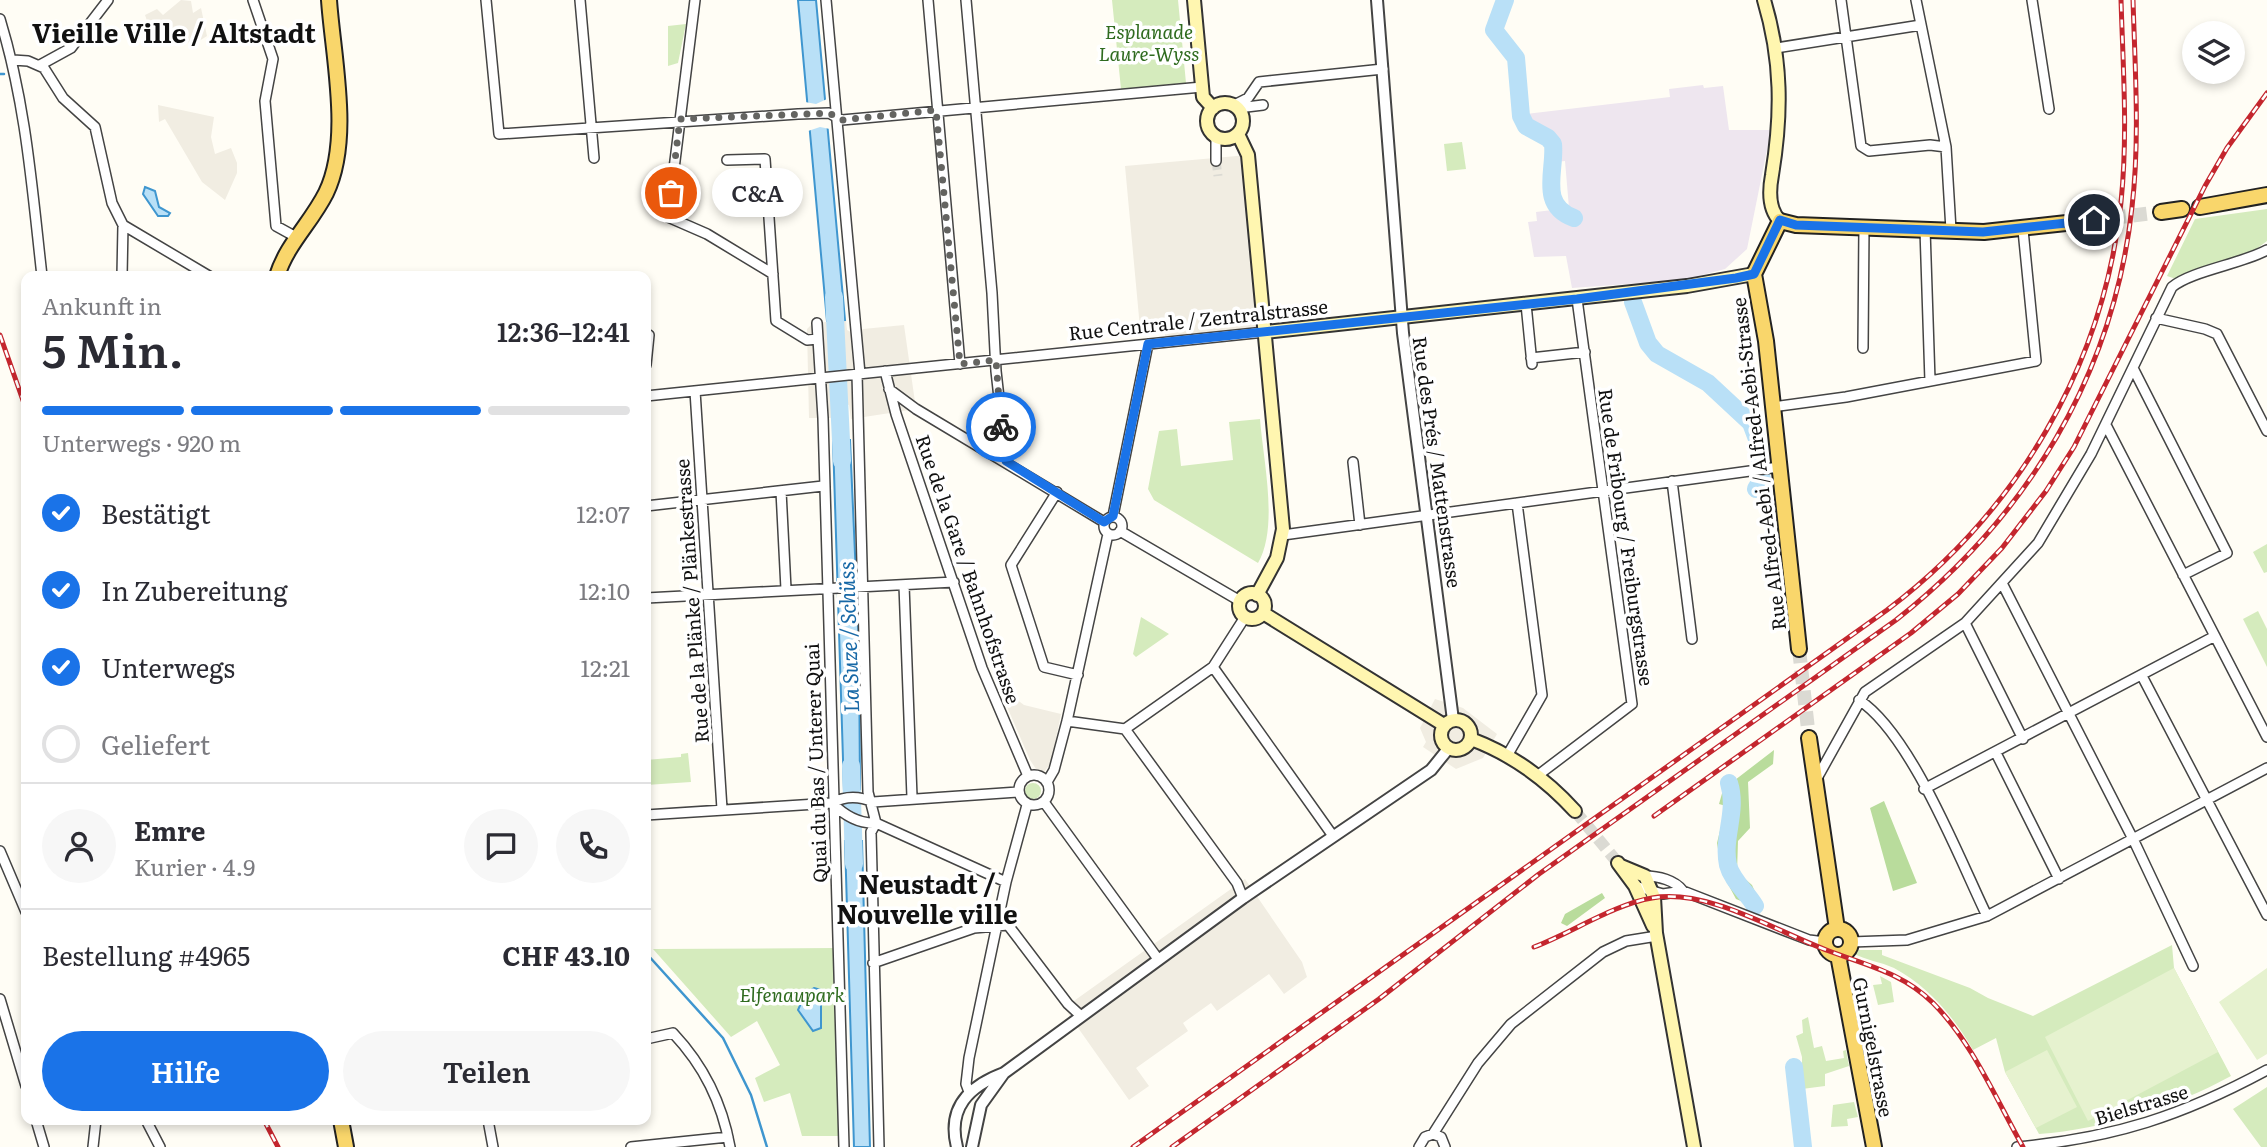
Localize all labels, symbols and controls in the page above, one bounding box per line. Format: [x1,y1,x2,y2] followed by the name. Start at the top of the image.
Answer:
[32,12,317,51] district label: Vieille Ville / Altstadt
[1099,17,1199,67] park label: Esplanade Laure-Wyss
[2182,21,2245,84] map controls
[2182,21,2245,84] button: layers
[641,163,701,223] pin
[713,168,804,218] callout: C&A
[652,174,690,212] icon: bag
[731,175,784,209] text: C&A
[2064,190,2124,250] pin
[2075,201,2113,239] icon: home
[42,288,162,322] text: Ankunft in
[1067,291,1329,347] street label: Rue Centrale / Zentralstrasse
[1724,296,1792,632] street label: Rue Alfred-Aebi / Alfred-Aebi-Strasse
[497,311,630,350] text: 12:36–12:41
[42,314,184,382] text: 5 Min.
[1406,334,1470,590] street label: Rue des Prés / Mattenstrasse
[1592,386,1662,688] street label: Rue de Fribourg / Freiburgstrasse
[966,392,1036,462] courier
[982,408,1020,446] icon: bike
[42,425,241,459] text: Unterwegs · 920 m
[910,431,1028,708] street label: Rue de la Gare / Bahnhofstrasse
[667,458,715,744] street label: Rue de la Plänke / Plänkestrasse
[101,493,210,532] text: Bestätigt
[42,494,80,532] icon: check
[576,496,630,530] text: 12:07
[829,561,865,713] water label: La Suze / Schüss
[101,570,288,609] text: In Zubereitung
[42,571,80,609] icon: check
[579,573,630,607] text: 12:10
[797,643,833,883] street label: Quai du Bas / Unterer Quai
[101,647,235,686] text: Unterwegs
[42,648,80,686] icon: check
[581,650,630,684] text: 12:21
[101,724,210,763] text: Geliefert
[42,809,116,883] button: person
[464,809,538,883] button: chat
[556,809,630,883] button: phone
[134,810,205,849] text: Emre
[134,849,255,883] text: Kurier · 4.9
[836,863,1018,932] district label: Neustadt / Nouvelle ville
[42,935,250,974] text: Bestellung #4965
[502,935,630,974] text: CHF 43.10
[1847,975,1901,1120] street label: Gurnigelstrasse
[739,980,845,1008] park label: Elfenaupark
[42,1031,329,1111] button: Hilfe
[343,1031,630,1111] button: Teilen
[2091,1076,2191,1132] street label: Bielstrasse

